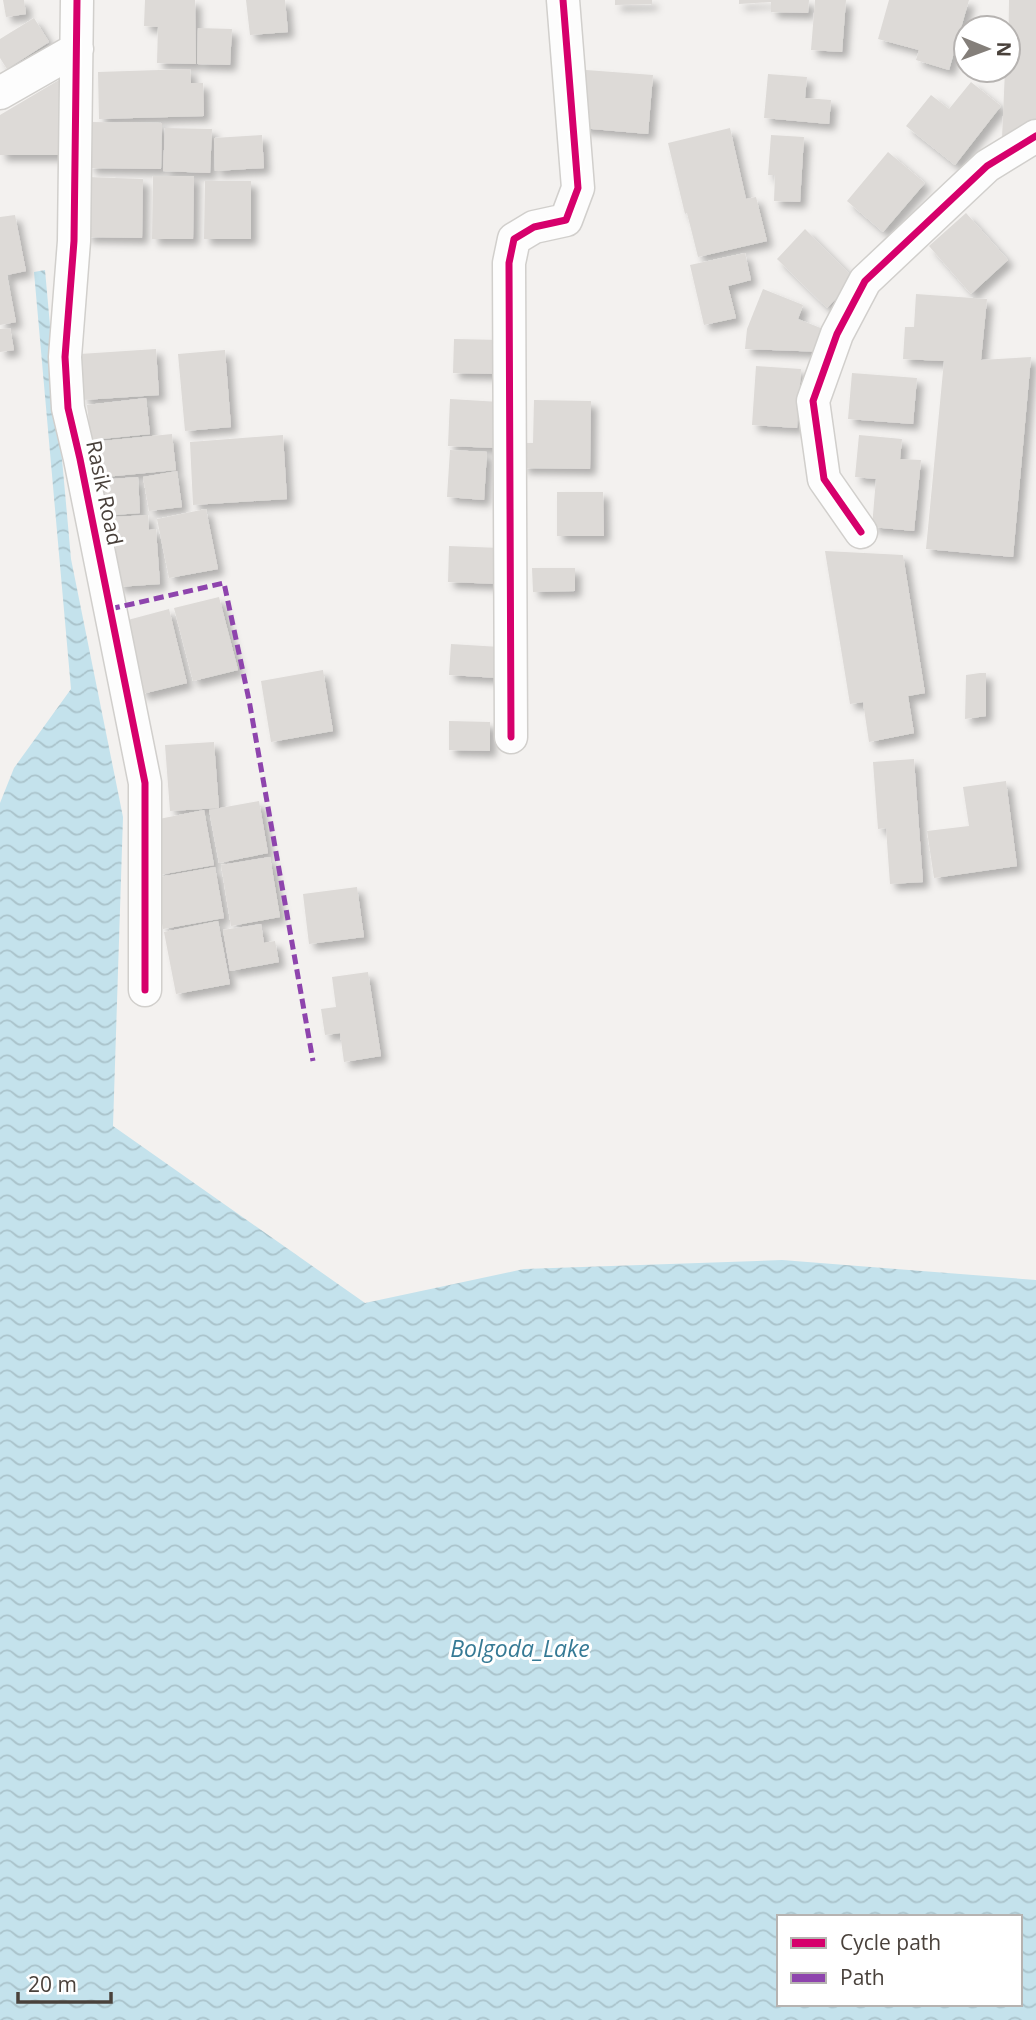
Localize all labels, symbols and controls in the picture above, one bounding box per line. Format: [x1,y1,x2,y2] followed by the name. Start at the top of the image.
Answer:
[952,14,1022,84] north arrow
[991,41,1017,57] text: N
[80,438,130,548] street label: Rasik Road
[450,1632,590,1664] water label: Bolgoda_Lake
[777,1915,1022,2006] legend
[840,1928,941,1956] text: Cycle path
[18,1960,110,2004] scale bar
[840,1963,885,1991] text: Path
[28,1970,77,1998] text: 20 m

